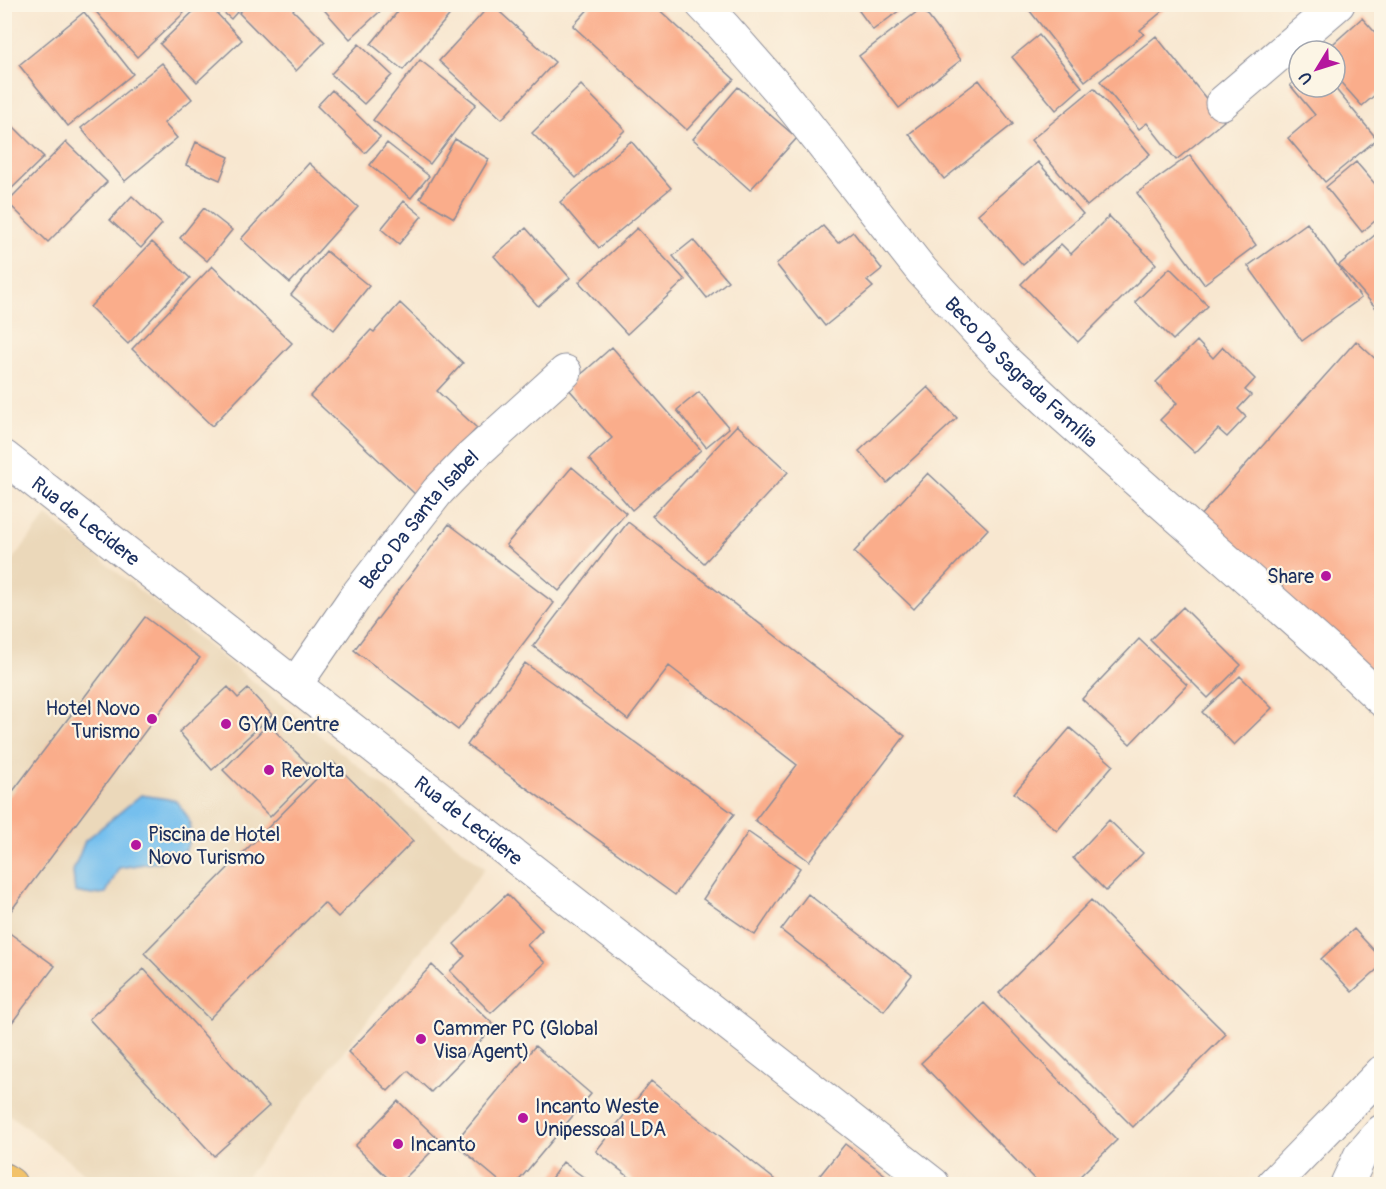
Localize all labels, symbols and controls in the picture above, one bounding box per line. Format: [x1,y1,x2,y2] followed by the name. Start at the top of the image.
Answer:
[1287,39,1347,99] north arrow
[1295,67,1317,88] text: U
[939,292,1103,453] street label: Beco Da Sagrada Família
[354,444,484,595] street label: Beco Da Santa Isabel
[26,471,145,572] street label: Rua de Lecidere
[1267,564,1314,589] place label: Share
[1319,569,1333,583] marker: Share
[46,696,140,744] place label: Hotel Novo Turismo
[145,712,159,726] marker: Hotel Novo Turismo
[238,712,339,737] place label: GYM Centre
[219,717,233,731] marker: GYM Centre
[281,758,344,783] place label: Revolta
[262,763,276,777] marker: Revolta
[409,771,528,871] street label: Rua de Lecidere
[148,822,280,870] place label: Piscina de Hotel Novo Turismo
[129,838,143,852] marker: Piscina de Hotel Novo Turismo
[433,1016,598,1064] place label: Cammer PC (Global Visa Agent)
[414,1032,428,1046] marker: Cammer PC (Global Visa Agent)
[535,1094,666,1142] place label: Incanto Weste Unipessoal LDA
[516,1111,530,1125] marker: Incanto Weste Unipessoal LDA
[410,1132,476,1157] place label: Incanto
[391,1137,405,1151] marker: Incanto

